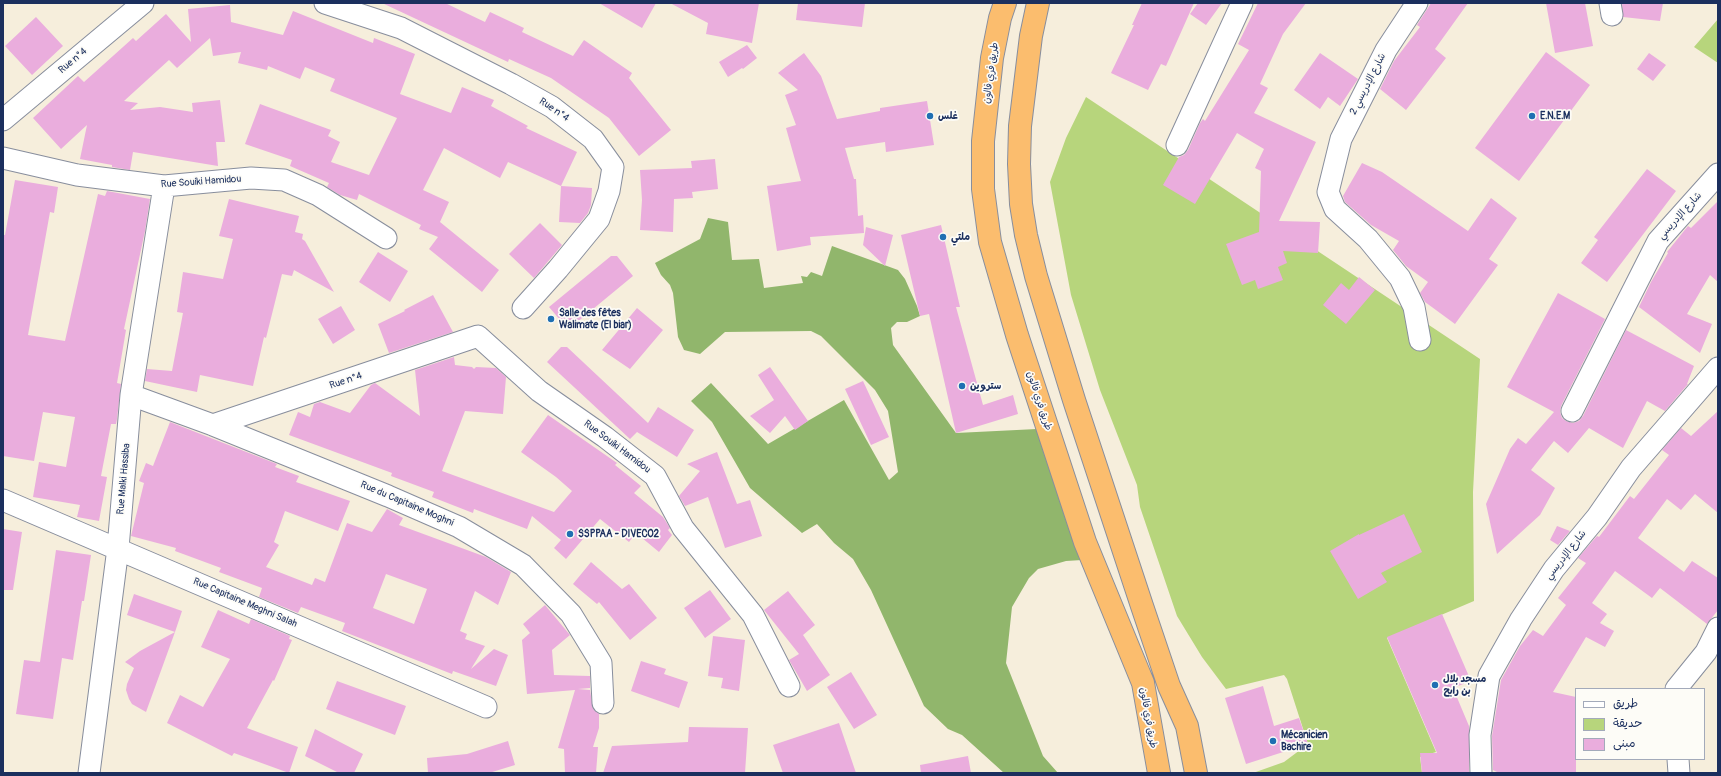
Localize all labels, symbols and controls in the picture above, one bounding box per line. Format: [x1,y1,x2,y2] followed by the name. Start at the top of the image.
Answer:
[981,42,1001,104] street label: طريق فري فالون
[56,46,90,76] street label: Rue n°4
[1347,51,1389,117] street label: شارع الإدريسي 2
[537,96,571,124] street label: Rue n°4
[938,110,958,122] place label: غلس
[1540,110,1570,122] place label: E.N.E.M
[925,111,935,121] marker: غلس
[1527,111,1537,121] marker: E.N.E.M
[160,173,242,191] street label: Rue Souiki Hamidou
[1656,190,1704,242] street label: شارع الإدريسي
[951,231,970,243] place label: ملتي
[938,232,948,242] marker: ملتي
[559,307,632,330] place label: Salle des fêtes Walimate (El biar)
[546,314,556,324] marker: Salle des fêtes Walimate (El biar)
[328,370,364,392] street label: Rue n°4
[1024,370,1054,432] street label: طريق فري فالون
[970,380,1001,392] place label: ستروين
[957,381,967,391] marker: ستروين
[581,418,653,476] street label: Rue Souiki Hamidou
[115,443,133,515] street label: Rue Malki Hassiba
[358,479,456,529] street label: Rue du Capitaine Moghni
[578,528,659,540] place label: SSPPAA - DIVECO2
[1543,528,1589,582] street label: شارع الإدريسي
[565,529,575,539] marker: SSPPAA - DIVECO2
[191,576,299,630] street label: Rue Capitaine Meghni Salah
[1443,673,1486,696] place label: مسجد بلال بن رابح
[1430,680,1440,690] marker: مسجد بلال بن رابح
[1137,687,1159,749] street label: طريق فري فالون
[1575,688,1705,760] legend
[1613,696,1638,711] text: طريق
[1613,716,1642,731] text: حديقة
[1281,729,1328,752] place label: Mécanicien Bachire
[1268,736,1278,746] marker: Mécanicien Bachire
[1613,736,1636,751] text: مبنى

